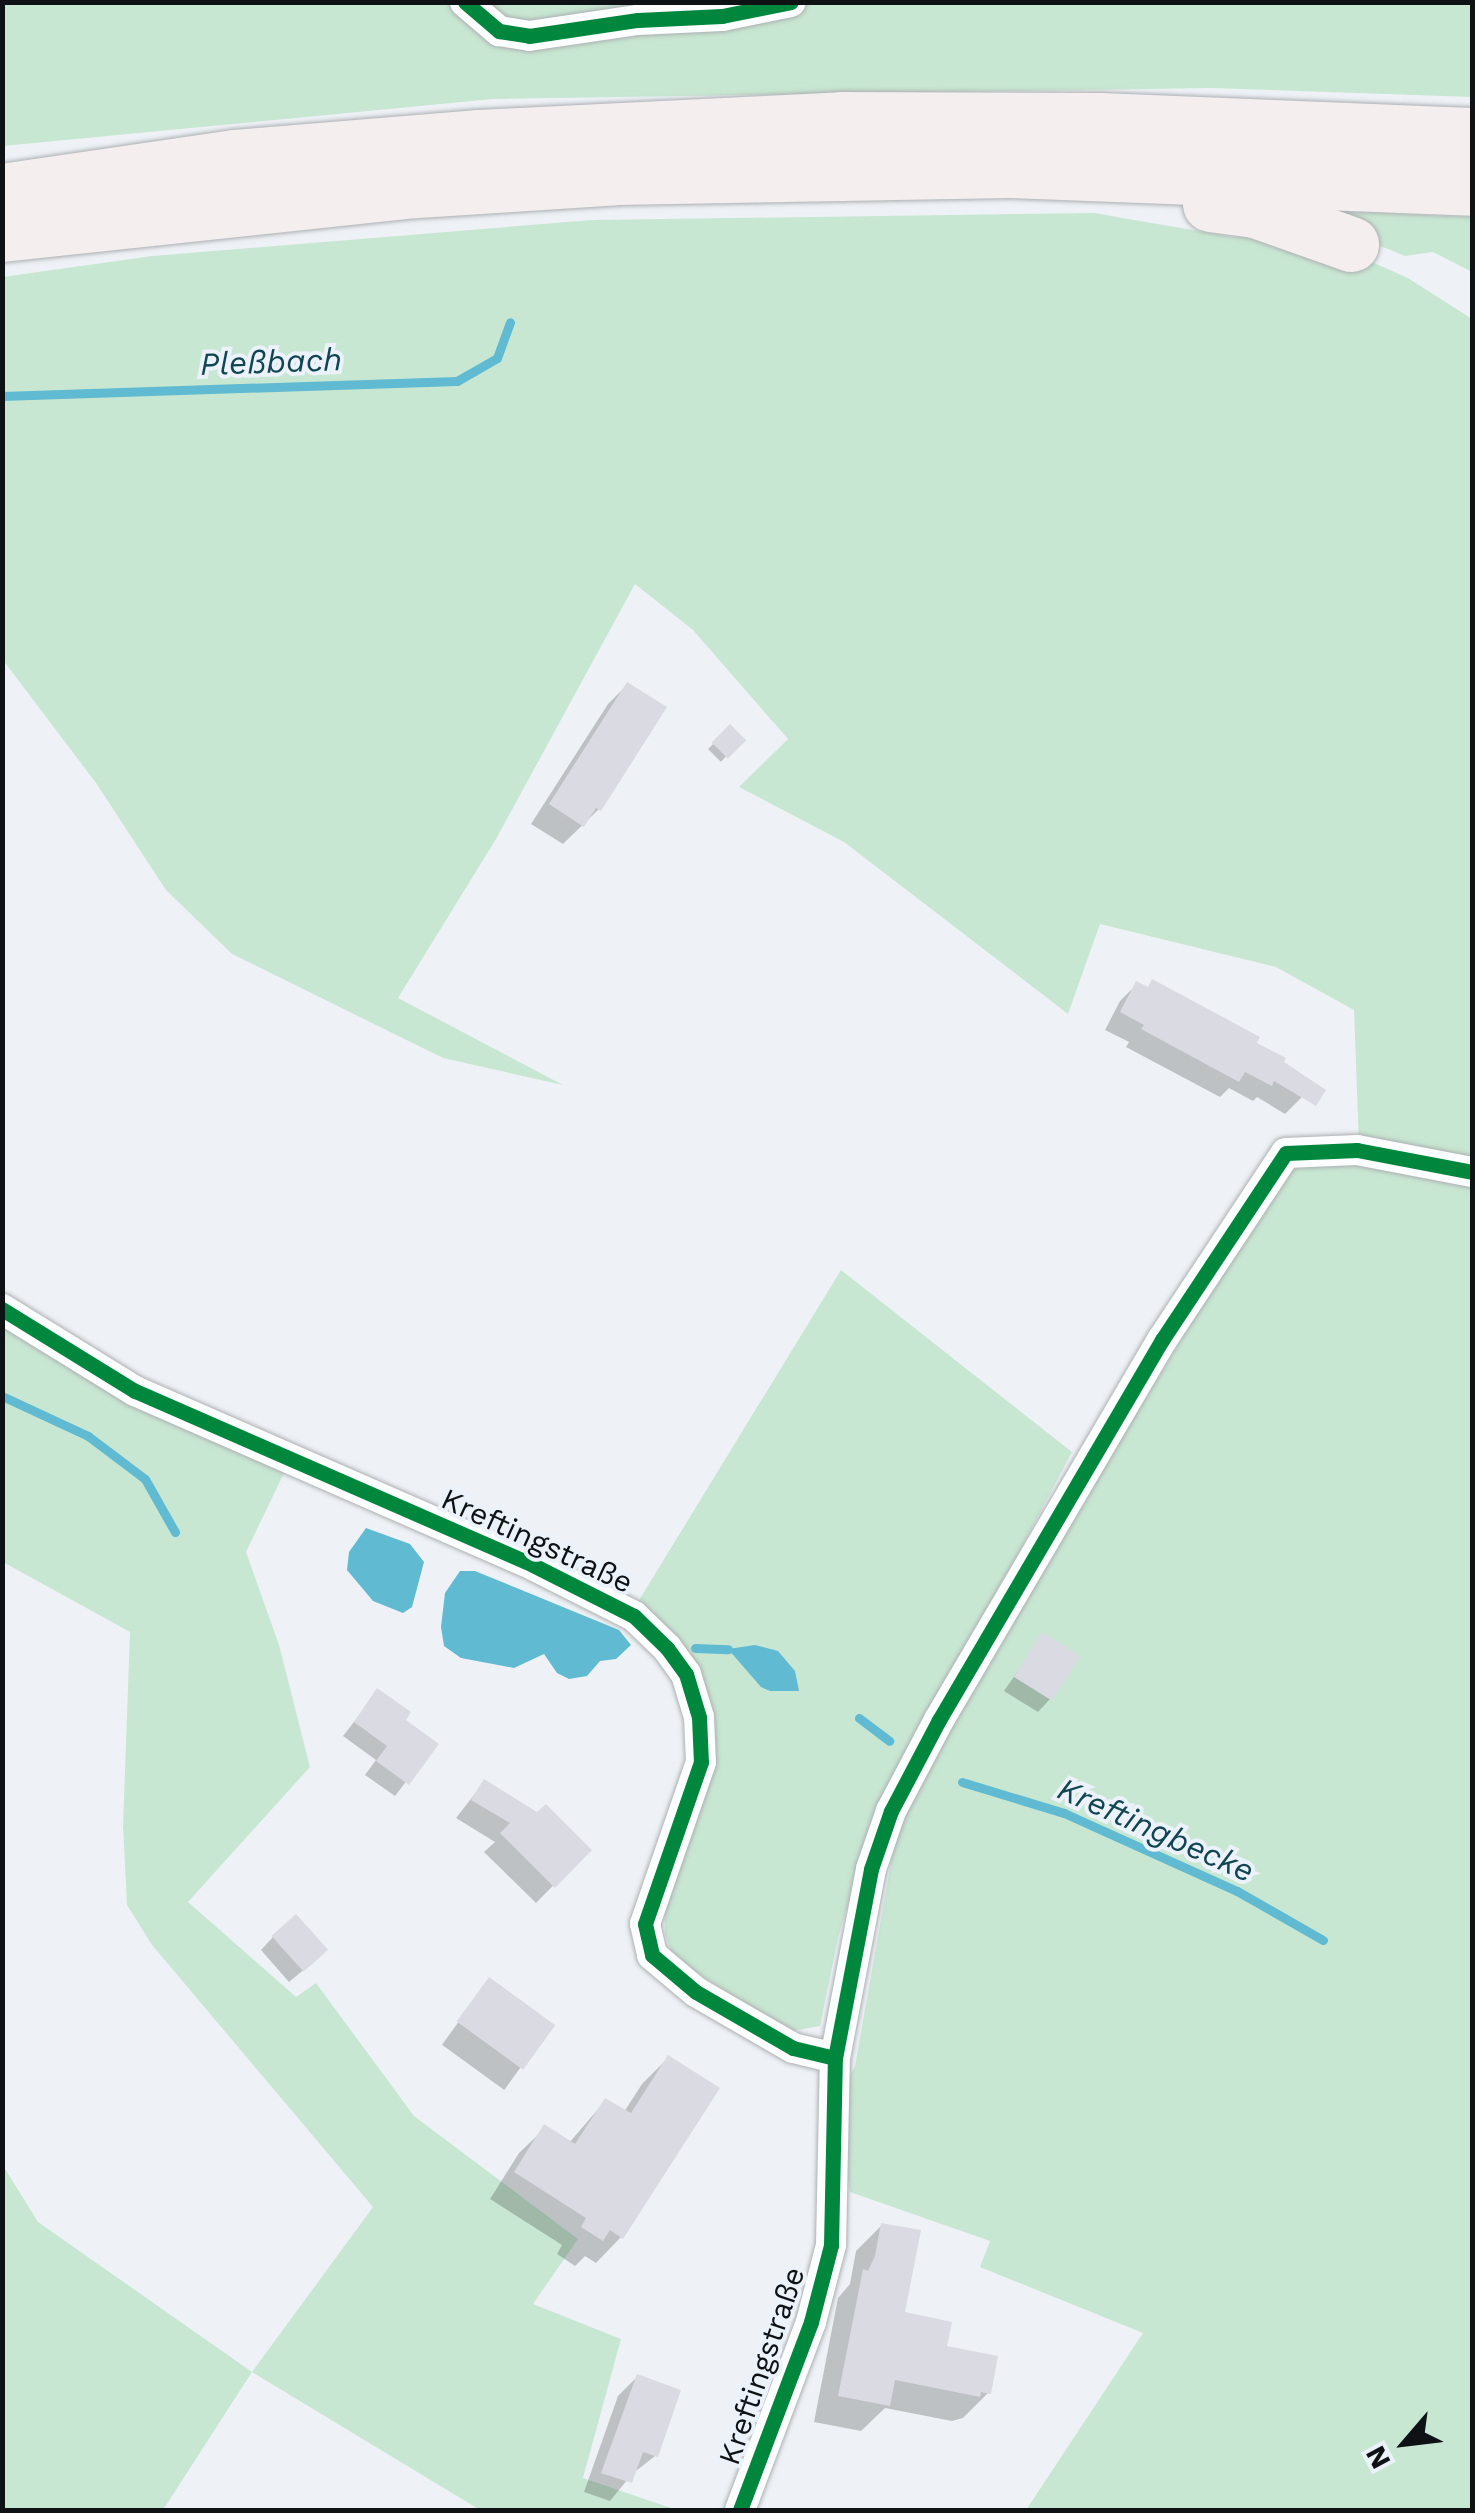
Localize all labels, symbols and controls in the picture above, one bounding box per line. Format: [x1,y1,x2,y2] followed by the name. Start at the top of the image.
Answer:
[199,340,343,384] water label: Pleßbach
[436,1481,638,1601] street label: Kreftingstraße
[1052,1770,1260,1890] water label: Kreftingbecke
[711,2262,813,2470] street label: Kreftingstraße
[1355,2393,1455,2493] north arrow
[1359,2440,1398,2474] text: N

